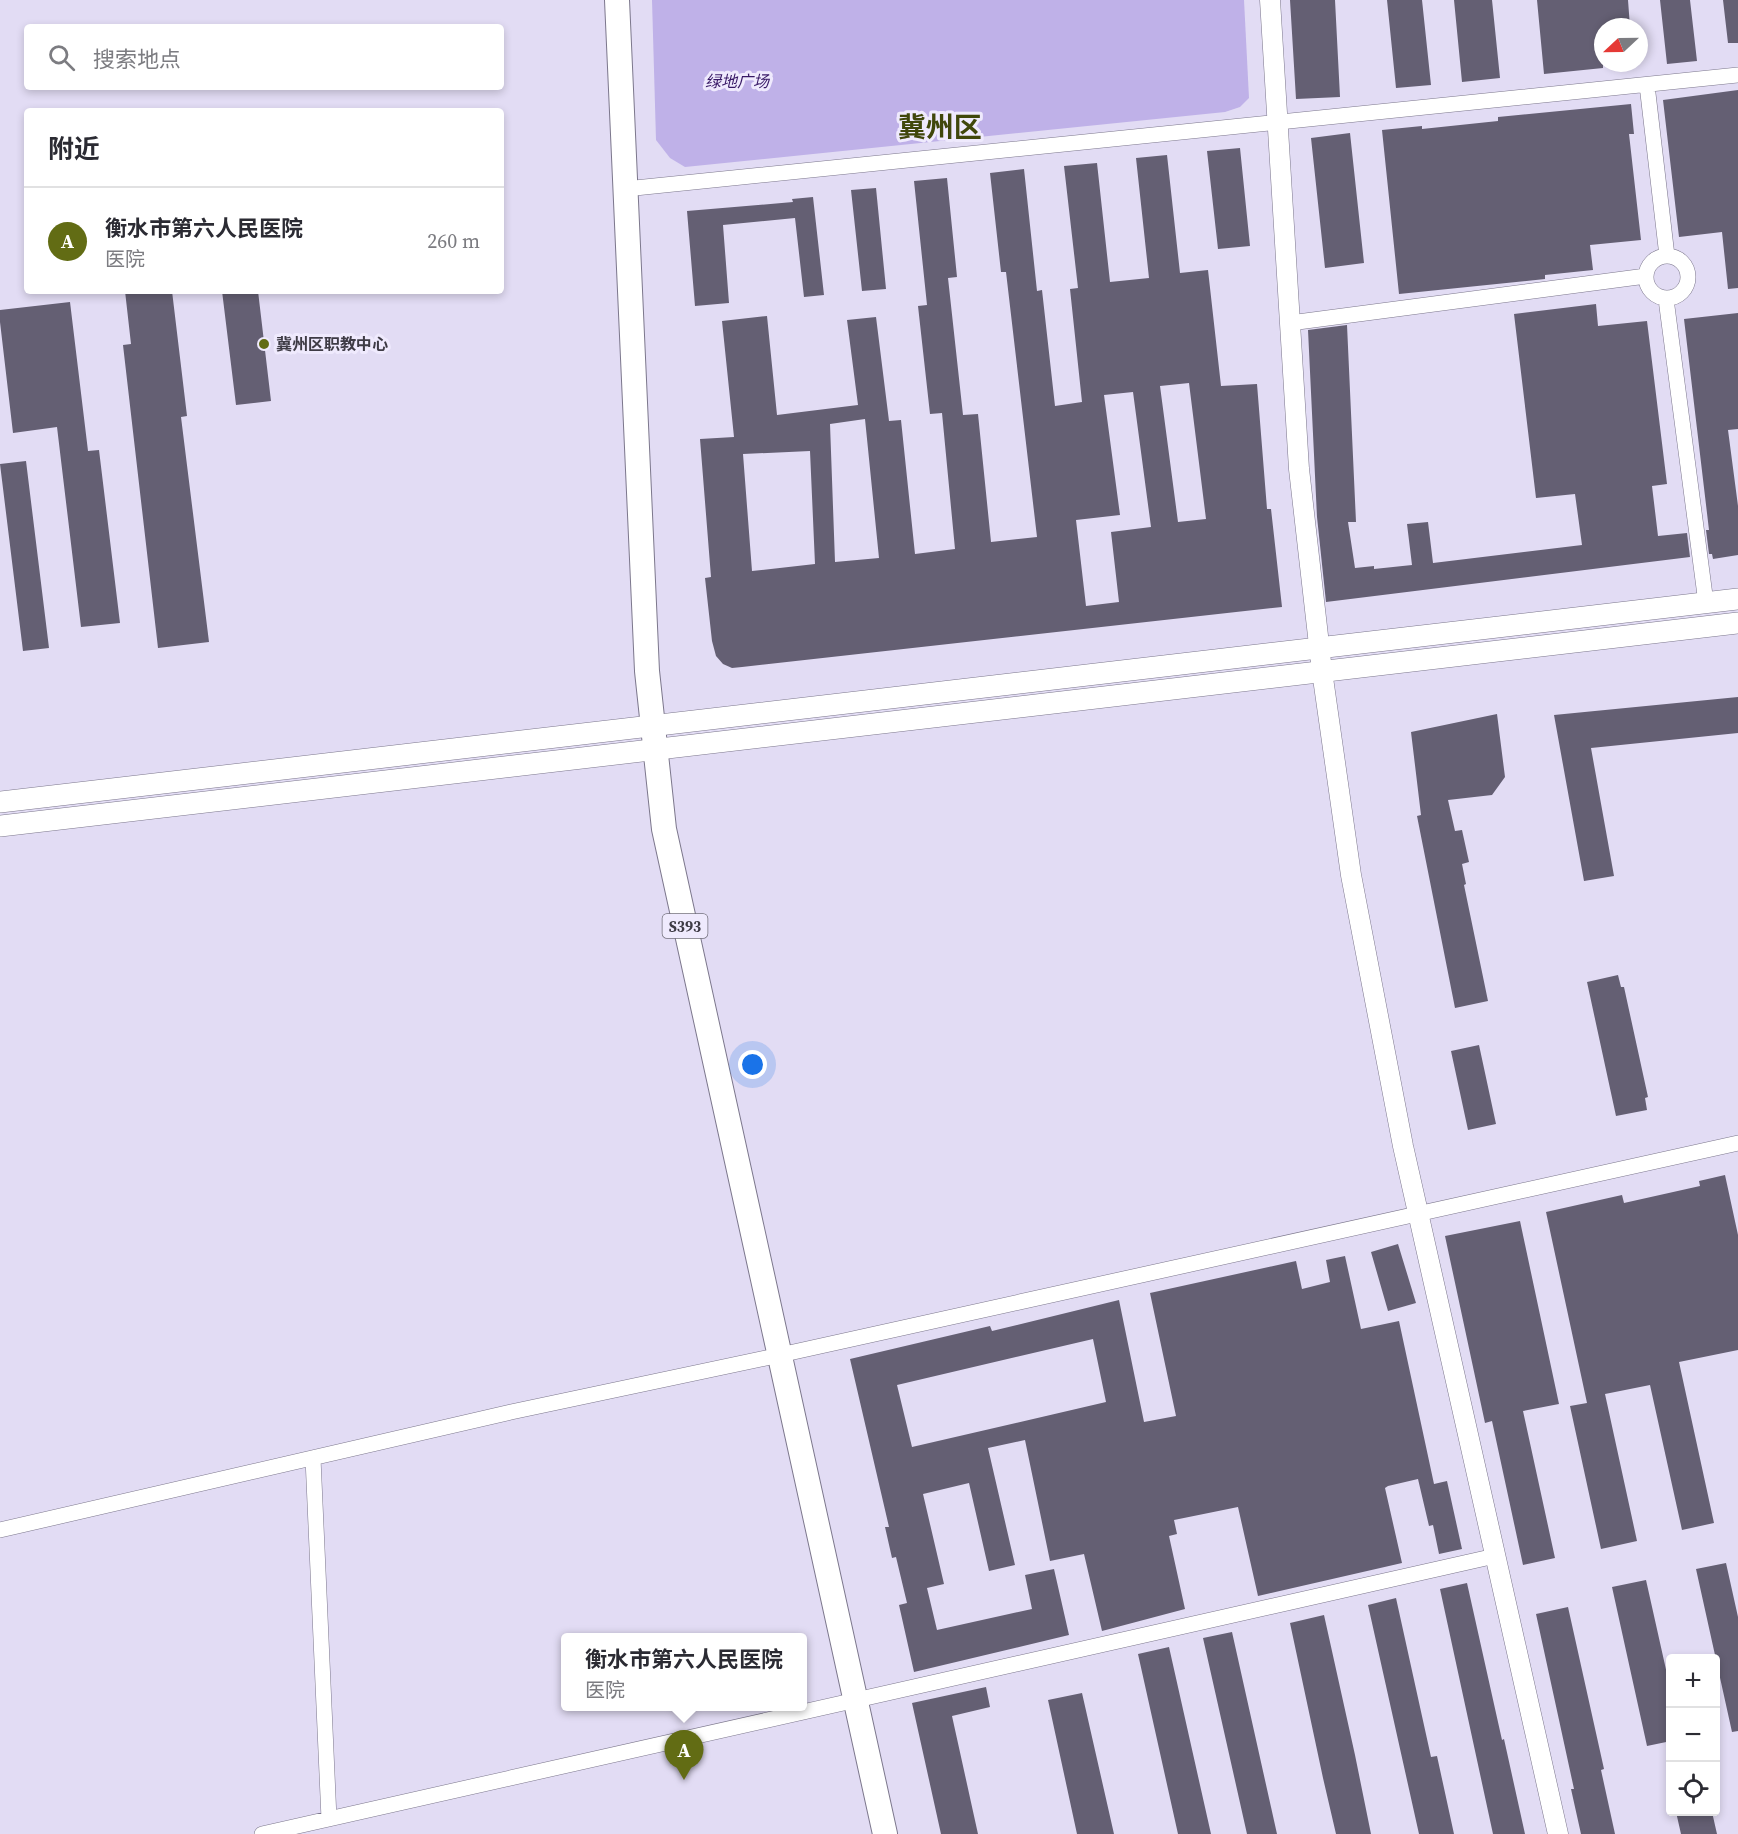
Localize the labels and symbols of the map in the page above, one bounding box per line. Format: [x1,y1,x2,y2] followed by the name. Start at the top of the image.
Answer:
[1594,18,1648,72] north arrow
[705,70,771,92] park label: 绿地广场
[898,108,982,146] district label: 冀州区
[276,333,388,355] place label: 冀州区职教中心
[257,337,271,351] marker: 冀州区职教中心
[662,914,708,938] road number: S393
[738,1050,767,1079] your location
[664,1730,704,1780] pin: A

